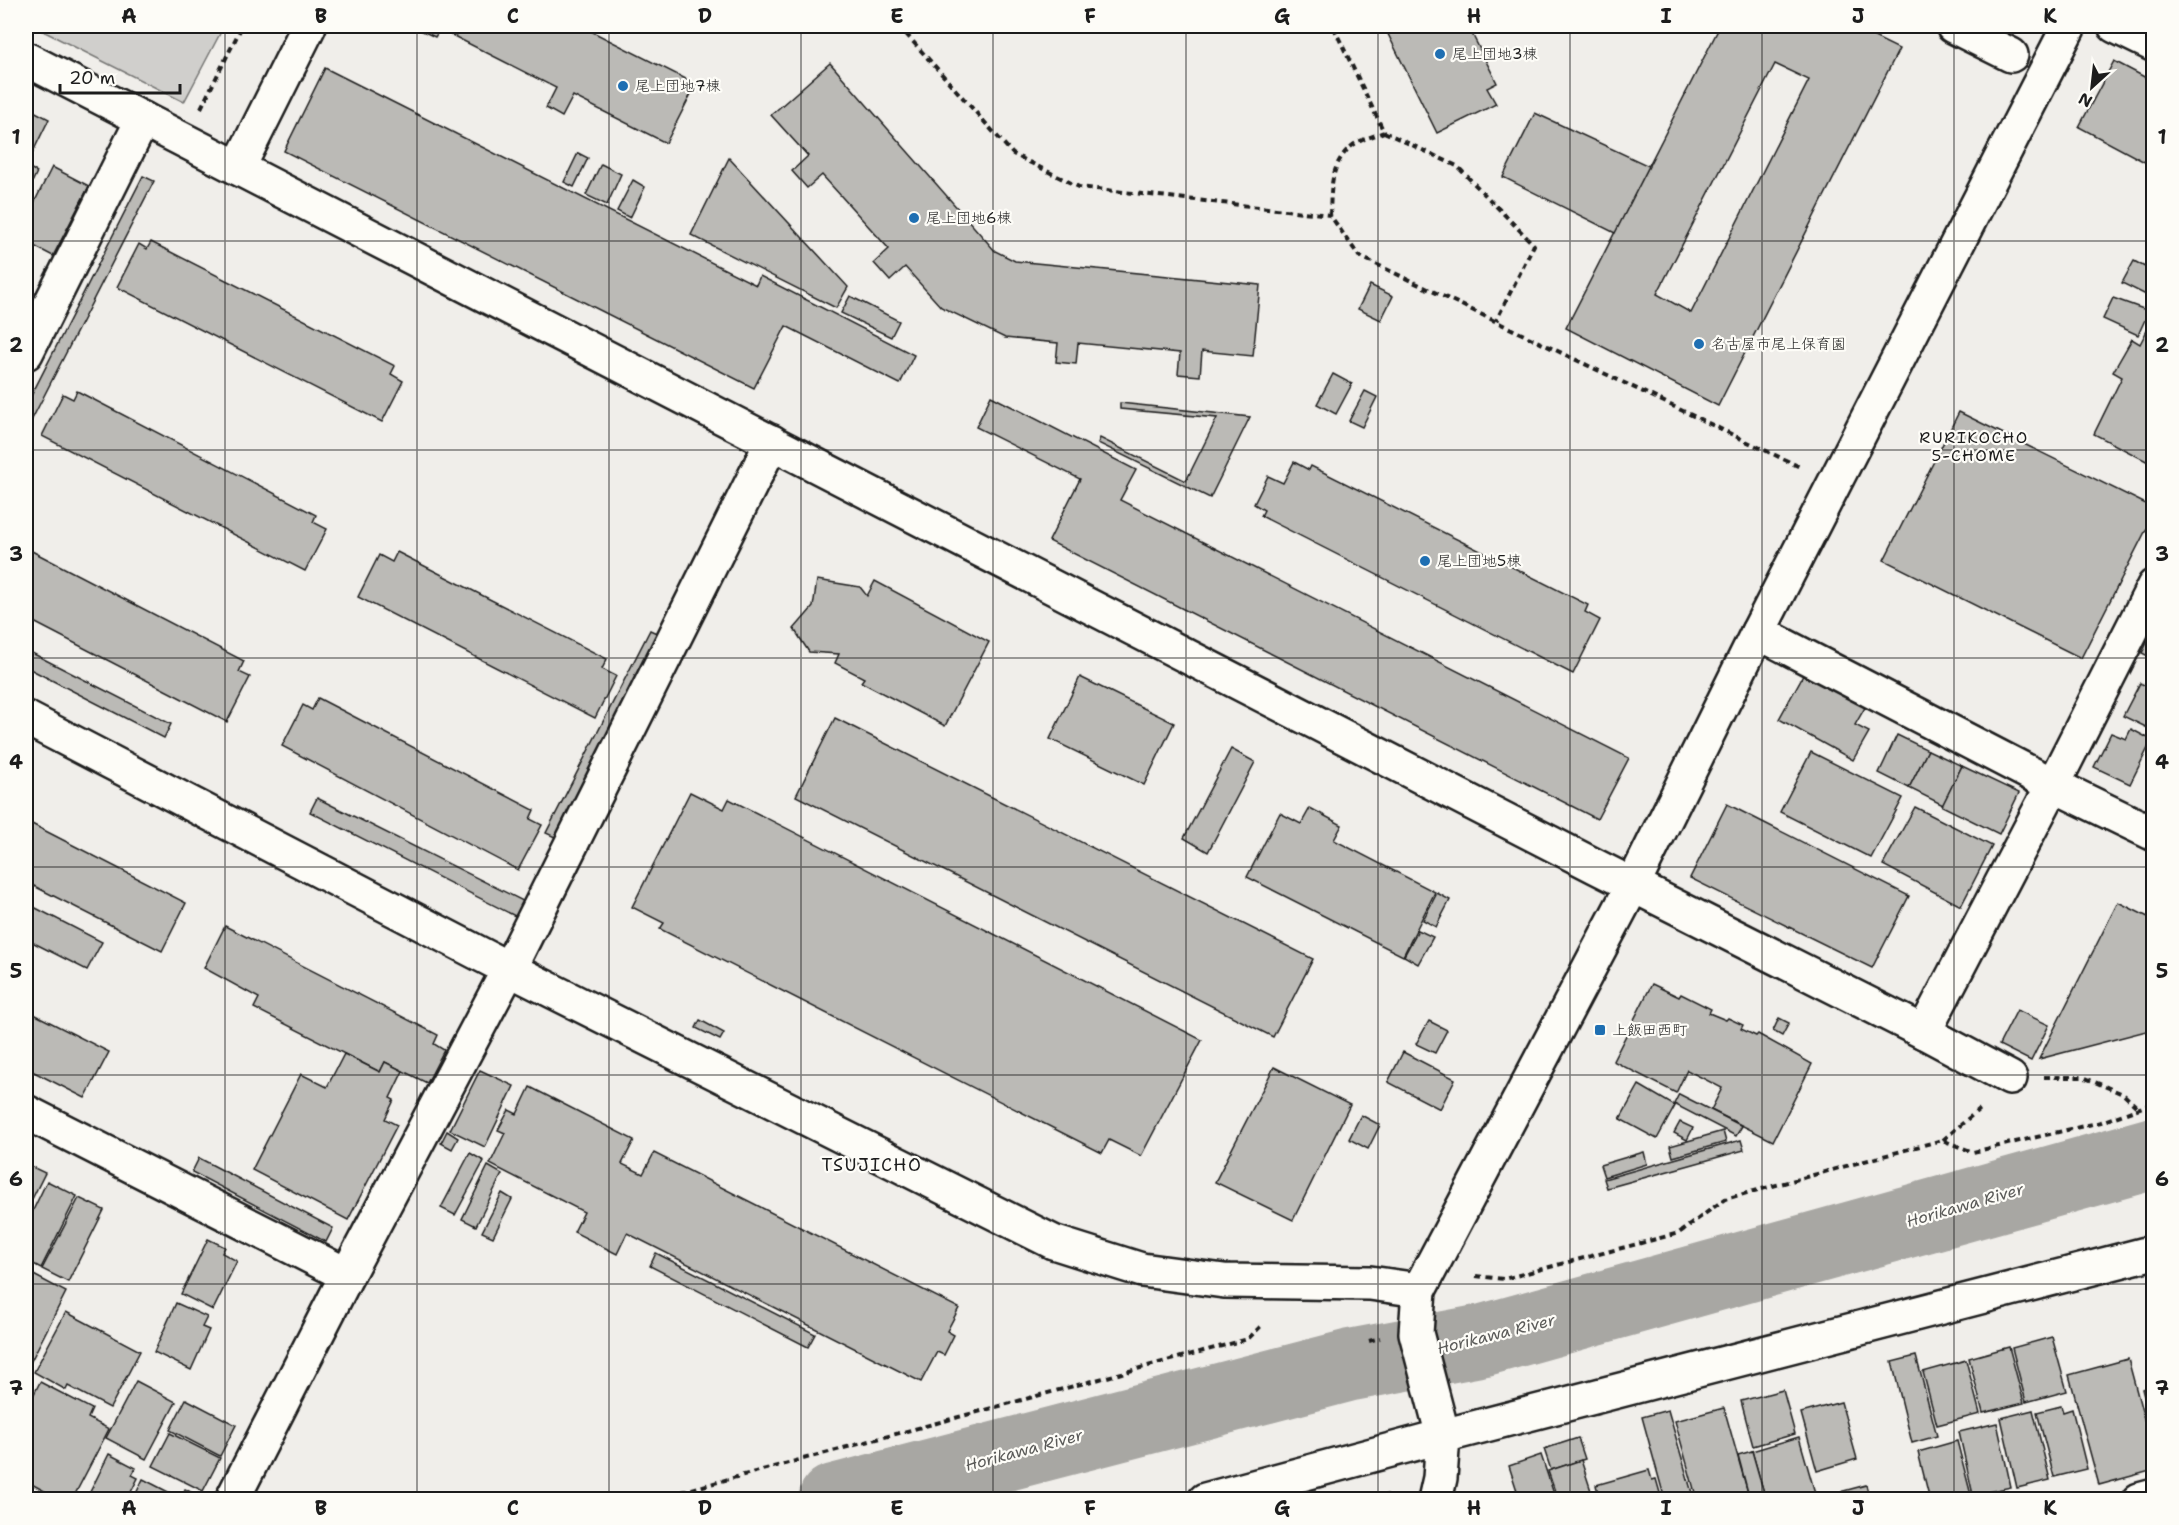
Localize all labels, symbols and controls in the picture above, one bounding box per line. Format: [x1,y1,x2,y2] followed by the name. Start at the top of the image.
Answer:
[121,3,137,29] text: A
[315,3,327,29] text: B
[507,3,519,29] text: C
[698,3,712,29] text: D
[890,3,904,29] text: E
[1084,3,1096,29] text: F
[1274,3,1290,29] text: G
[1467,3,1481,29] text: H
[1660,3,1672,29] text: I
[1852,3,1865,29] text: J
[2043,3,2057,29] text: K
[1452,44,1538,64] place label: 尾上団地3棟
[1433,47,1447,61] marker: 尾上団地3棟
[60,57,180,95] scale bar
[2062,57,2122,117] north arrow
[69,66,115,90] text: 20 m
[635,76,721,96] place label: 尾上団地7棟
[616,79,630,93] marker: 尾上団地7棟
[2075,88,2096,112] text: N
[11,124,21,150] text: 1
[2157,124,2167,150] text: 1
[926,208,1012,228] place label: 尾上団地6棟
[907,211,921,225] marker: 尾上団地6棟
[9,332,23,358] text: 2
[2155,332,2169,358] text: 2
[1711,334,1846,354] place label: 名古屋市尾上保育園
[1692,337,1706,351] marker: 名古屋市尾上保育園
[1919,427,2029,466] district label: RURIKOCHO 5-CHOME
[9,541,23,567] text: 3
[2155,541,2169,567] text: 3
[1437,551,1521,571] place label: 尾上団地5棟
[1418,554,1432,568] marker: 尾上団地5棟
[9,749,23,775] text: 4
[2155,749,2169,775] text: 4
[10,958,22,984] text: 5
[2156,958,2168,984] text: 5
[1612,1020,1688,1040] place label: 上飯田西町
[1593,1023,1607,1037] marker: 上飯田西町
[822,1153,922,1177] district label: TSUJICHO
[9,1166,23,1192] text: 6
[2155,1166,2169,1192] text: 6
[1904,1178,2026,1232] water label: Horikawa River
[1435,1309,1558,1359] water label: Horikawa River
[9,1375,23,1401] text: 7
[2155,1375,2169,1401] text: 7
[963,1424,1086,1476] water label: Horikawa River
[121,1495,137,1521] text: A
[315,1495,327,1521] text: B
[507,1495,519,1521] text: C
[698,1495,712,1521] text: D
[890,1495,904,1521] text: E
[1084,1495,1096,1521] text: F
[1274,1495,1290,1521] text: G
[1467,1495,1481,1521] text: H
[1660,1495,1672,1521] text: I
[1852,1495,1865,1521] text: J
[2043,1495,2057,1521] text: K

